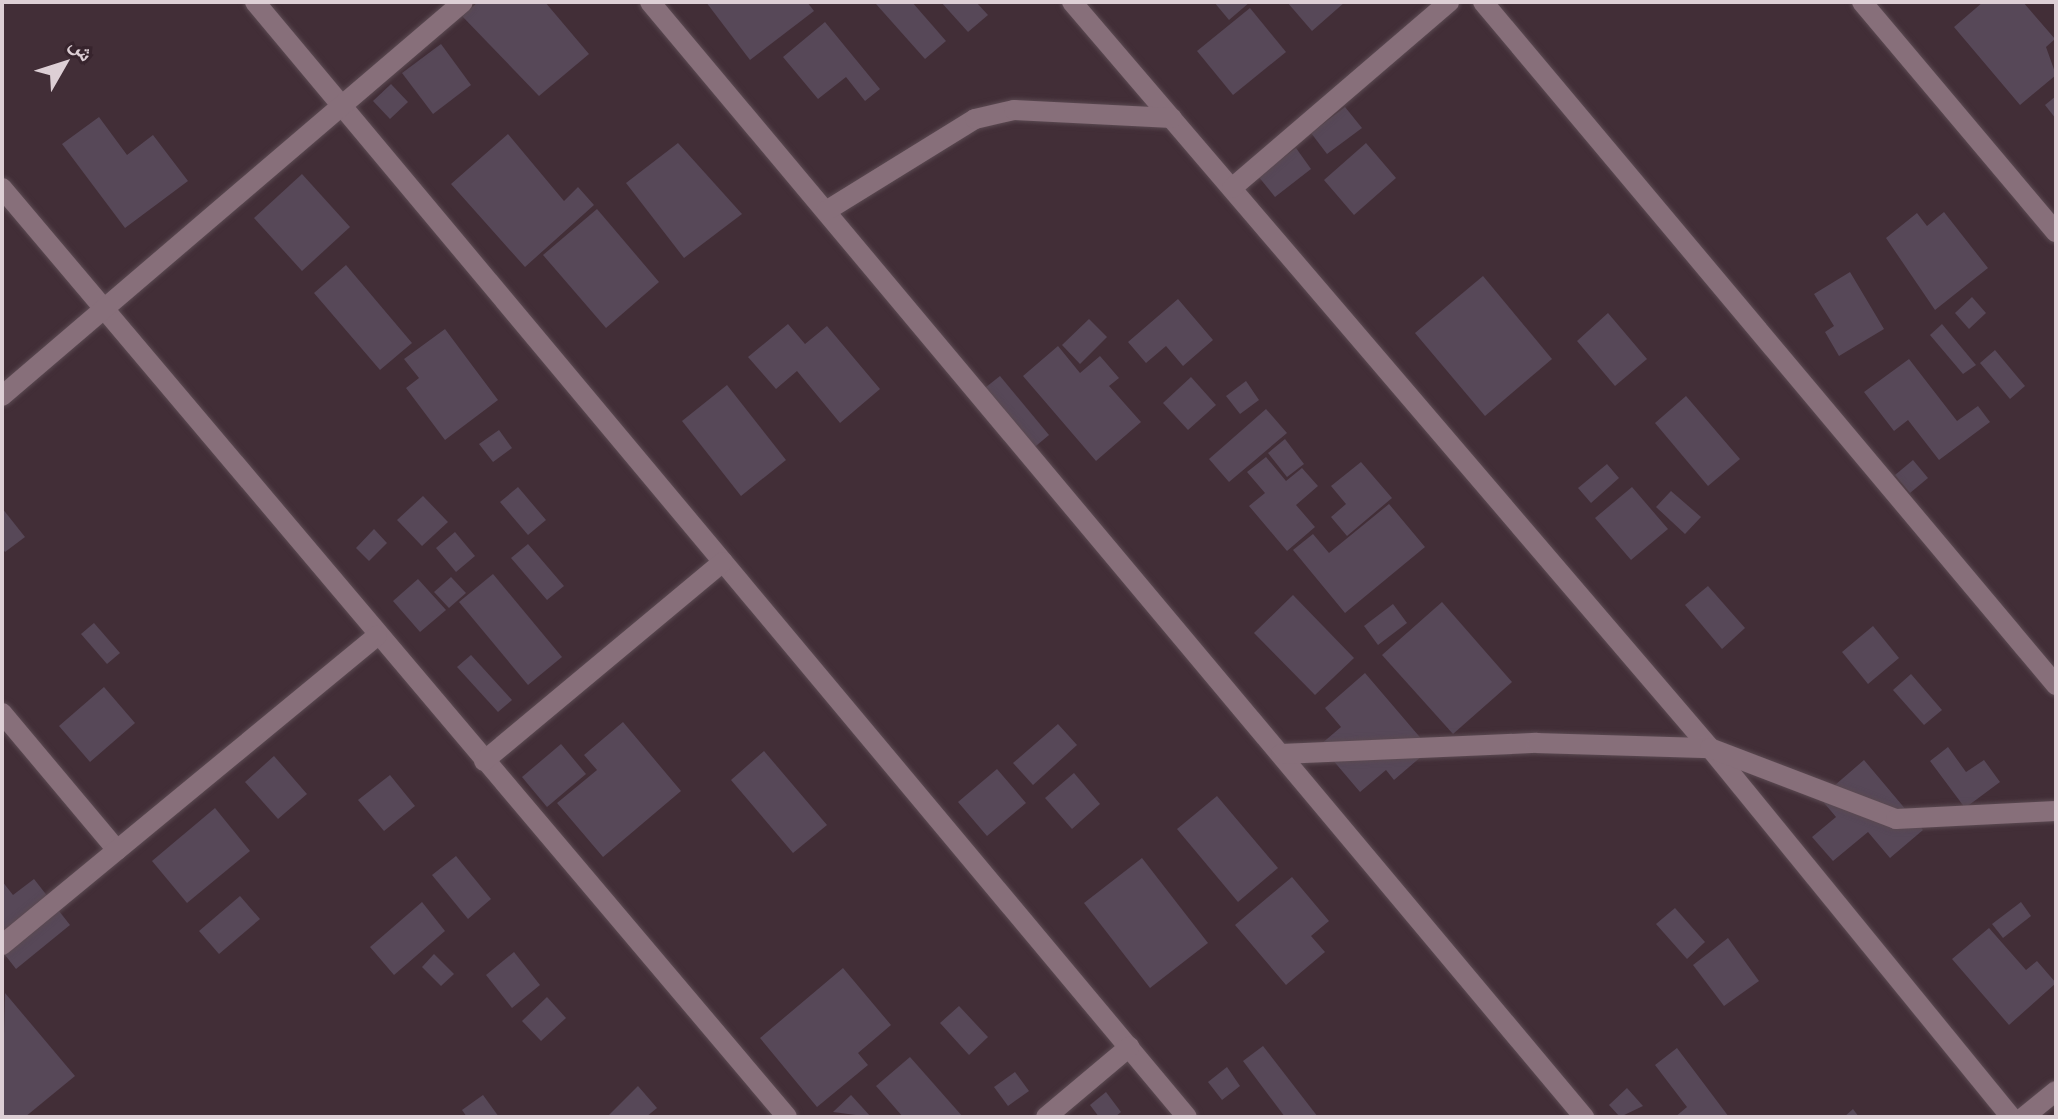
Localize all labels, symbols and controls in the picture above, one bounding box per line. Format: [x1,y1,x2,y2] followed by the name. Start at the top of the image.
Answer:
[24,24,104,104] north arrow
[65,31,101,66] text: ش

